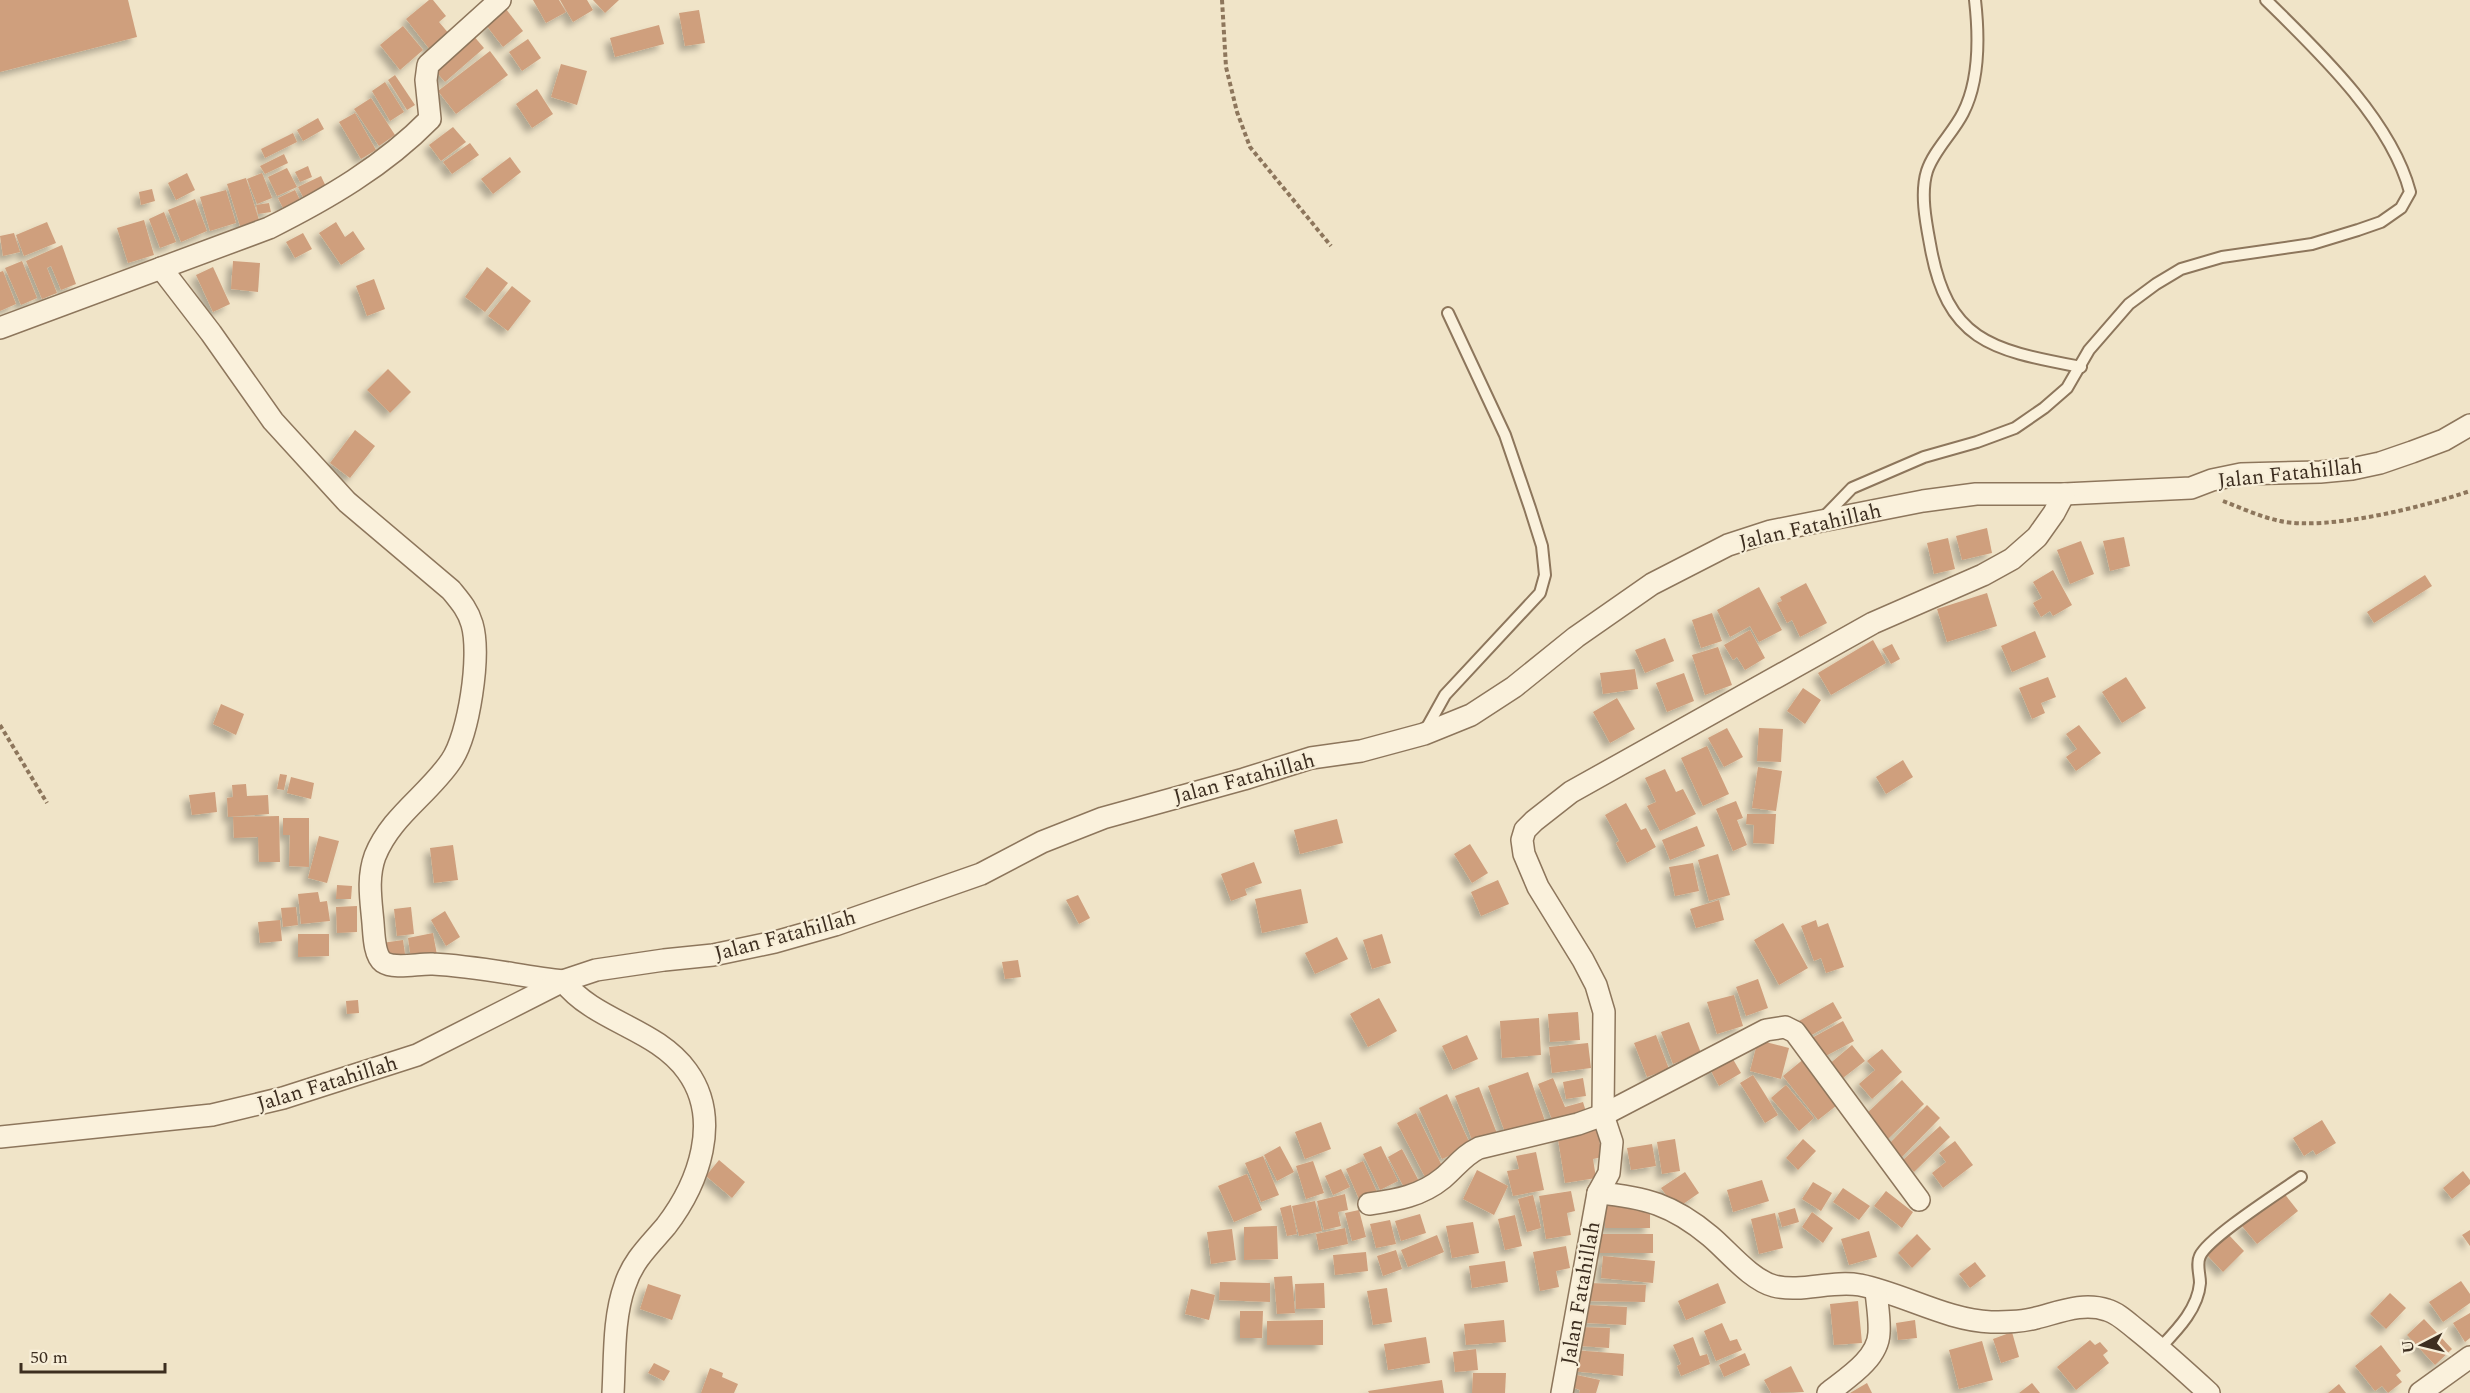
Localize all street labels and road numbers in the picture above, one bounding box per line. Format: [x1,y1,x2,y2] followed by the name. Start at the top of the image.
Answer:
[2216,450,2364,498] street label: Jalan Fatahillah
[1736,495,1885,559] street label: Jalan Fatahillah
[1170,745,1319,813] street label: Jalan Fatahillah
[711,902,860,970] street label: Jalan Fatahillah
[253,1047,401,1121] street label: Jalan Fatahillah
[1553,1219,1609,1368] street label: Jalan Fatahillah

